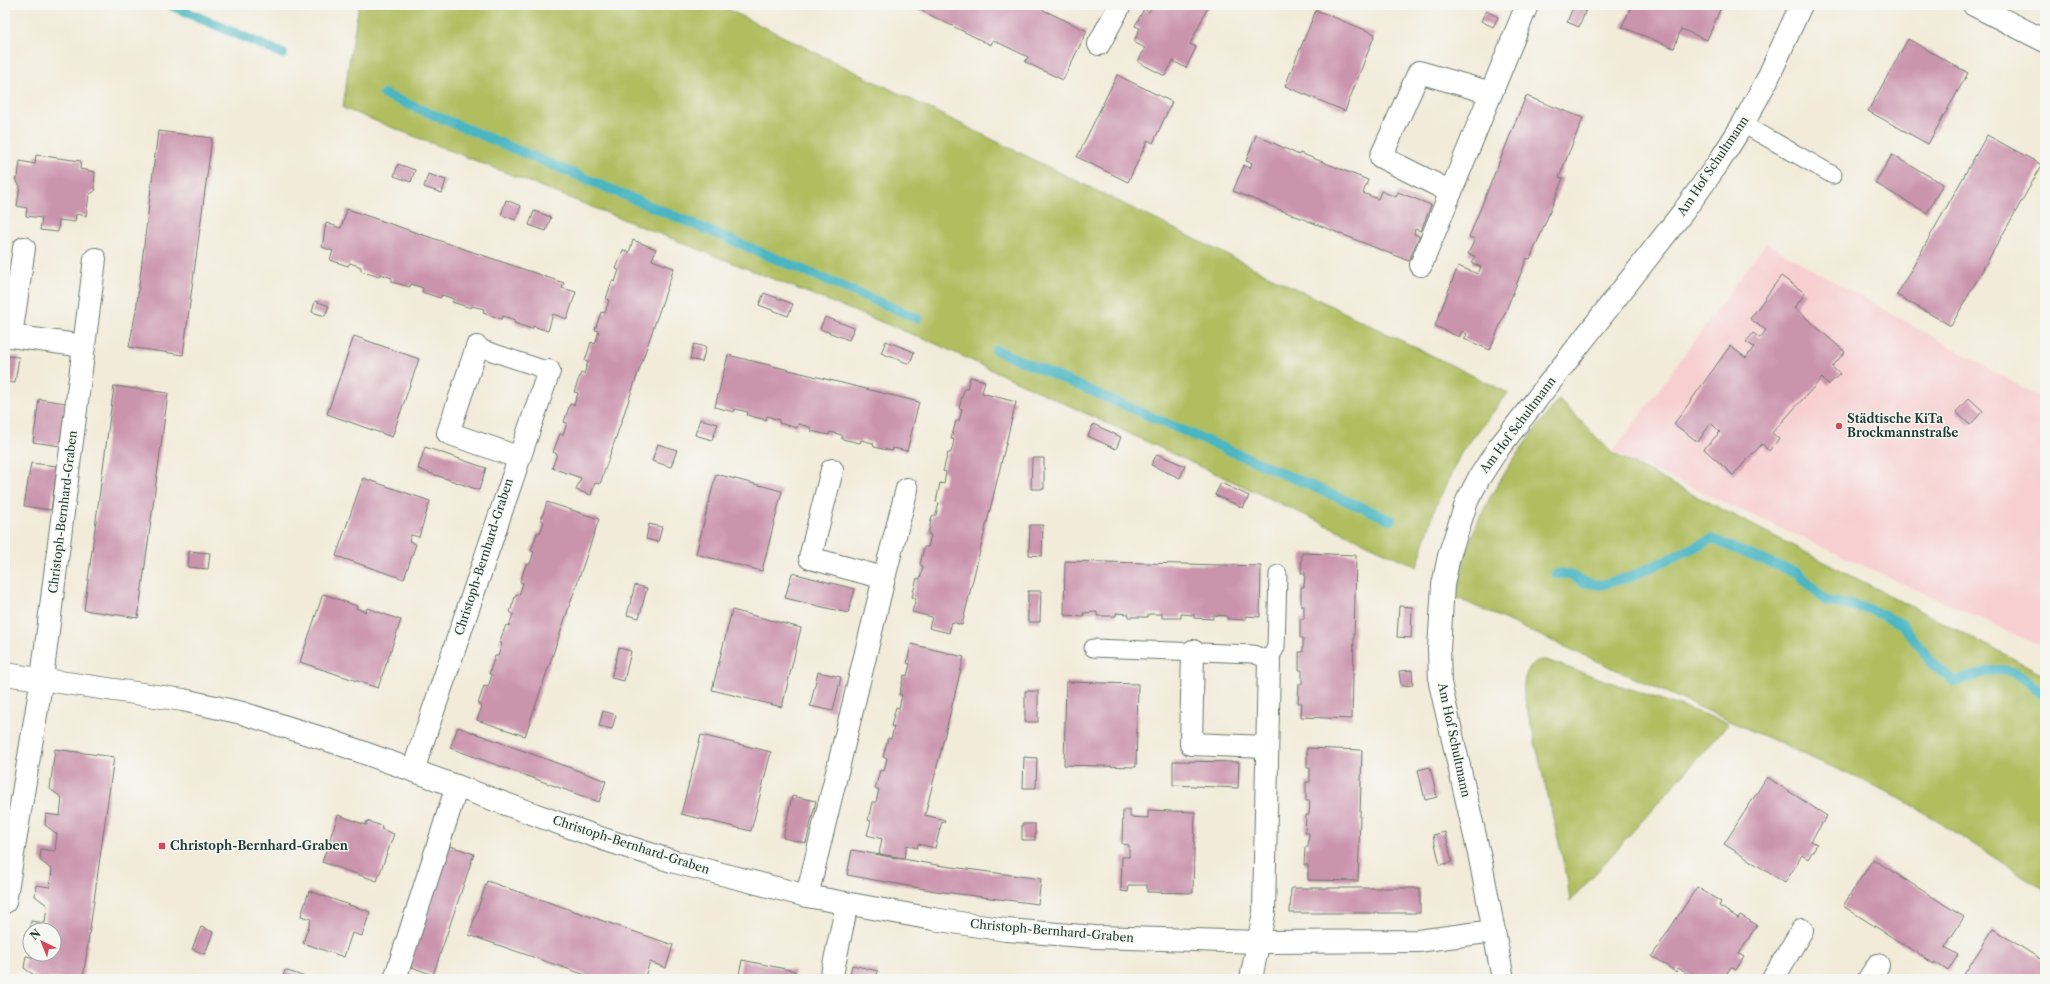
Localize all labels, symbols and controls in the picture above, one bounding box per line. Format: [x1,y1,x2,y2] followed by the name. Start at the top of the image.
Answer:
[1673,113,1752,219] street label: Am Hof Schultmann
[1476,373,1559,477] street label: Am Hof Schultmann
[1847,411,1958,440] place label: Städtische KiTa Brockmannstraße
[1834,421,1844,431] marker: Städtische KiTa Brockmannstraße
[45,429,80,594] street label: Christoph-Bernhard-Graben
[451,476,516,637] street label: Christoph-Bernhard-Graben
[1435,680,1474,799] street label: Am Hof Schultmann
[551,812,712,877] street label: Christoph-Bernhard-Graben
[170,838,349,853] place label: Christoph-Bernhard-Graben
[157,841,167,851] marker: Christoph-Bernhard-Graben
[970,916,1135,945] street label: Christoph-Bernhard-Graben
[22,922,62,962] north arrow
[27,926,44,943] text: N

